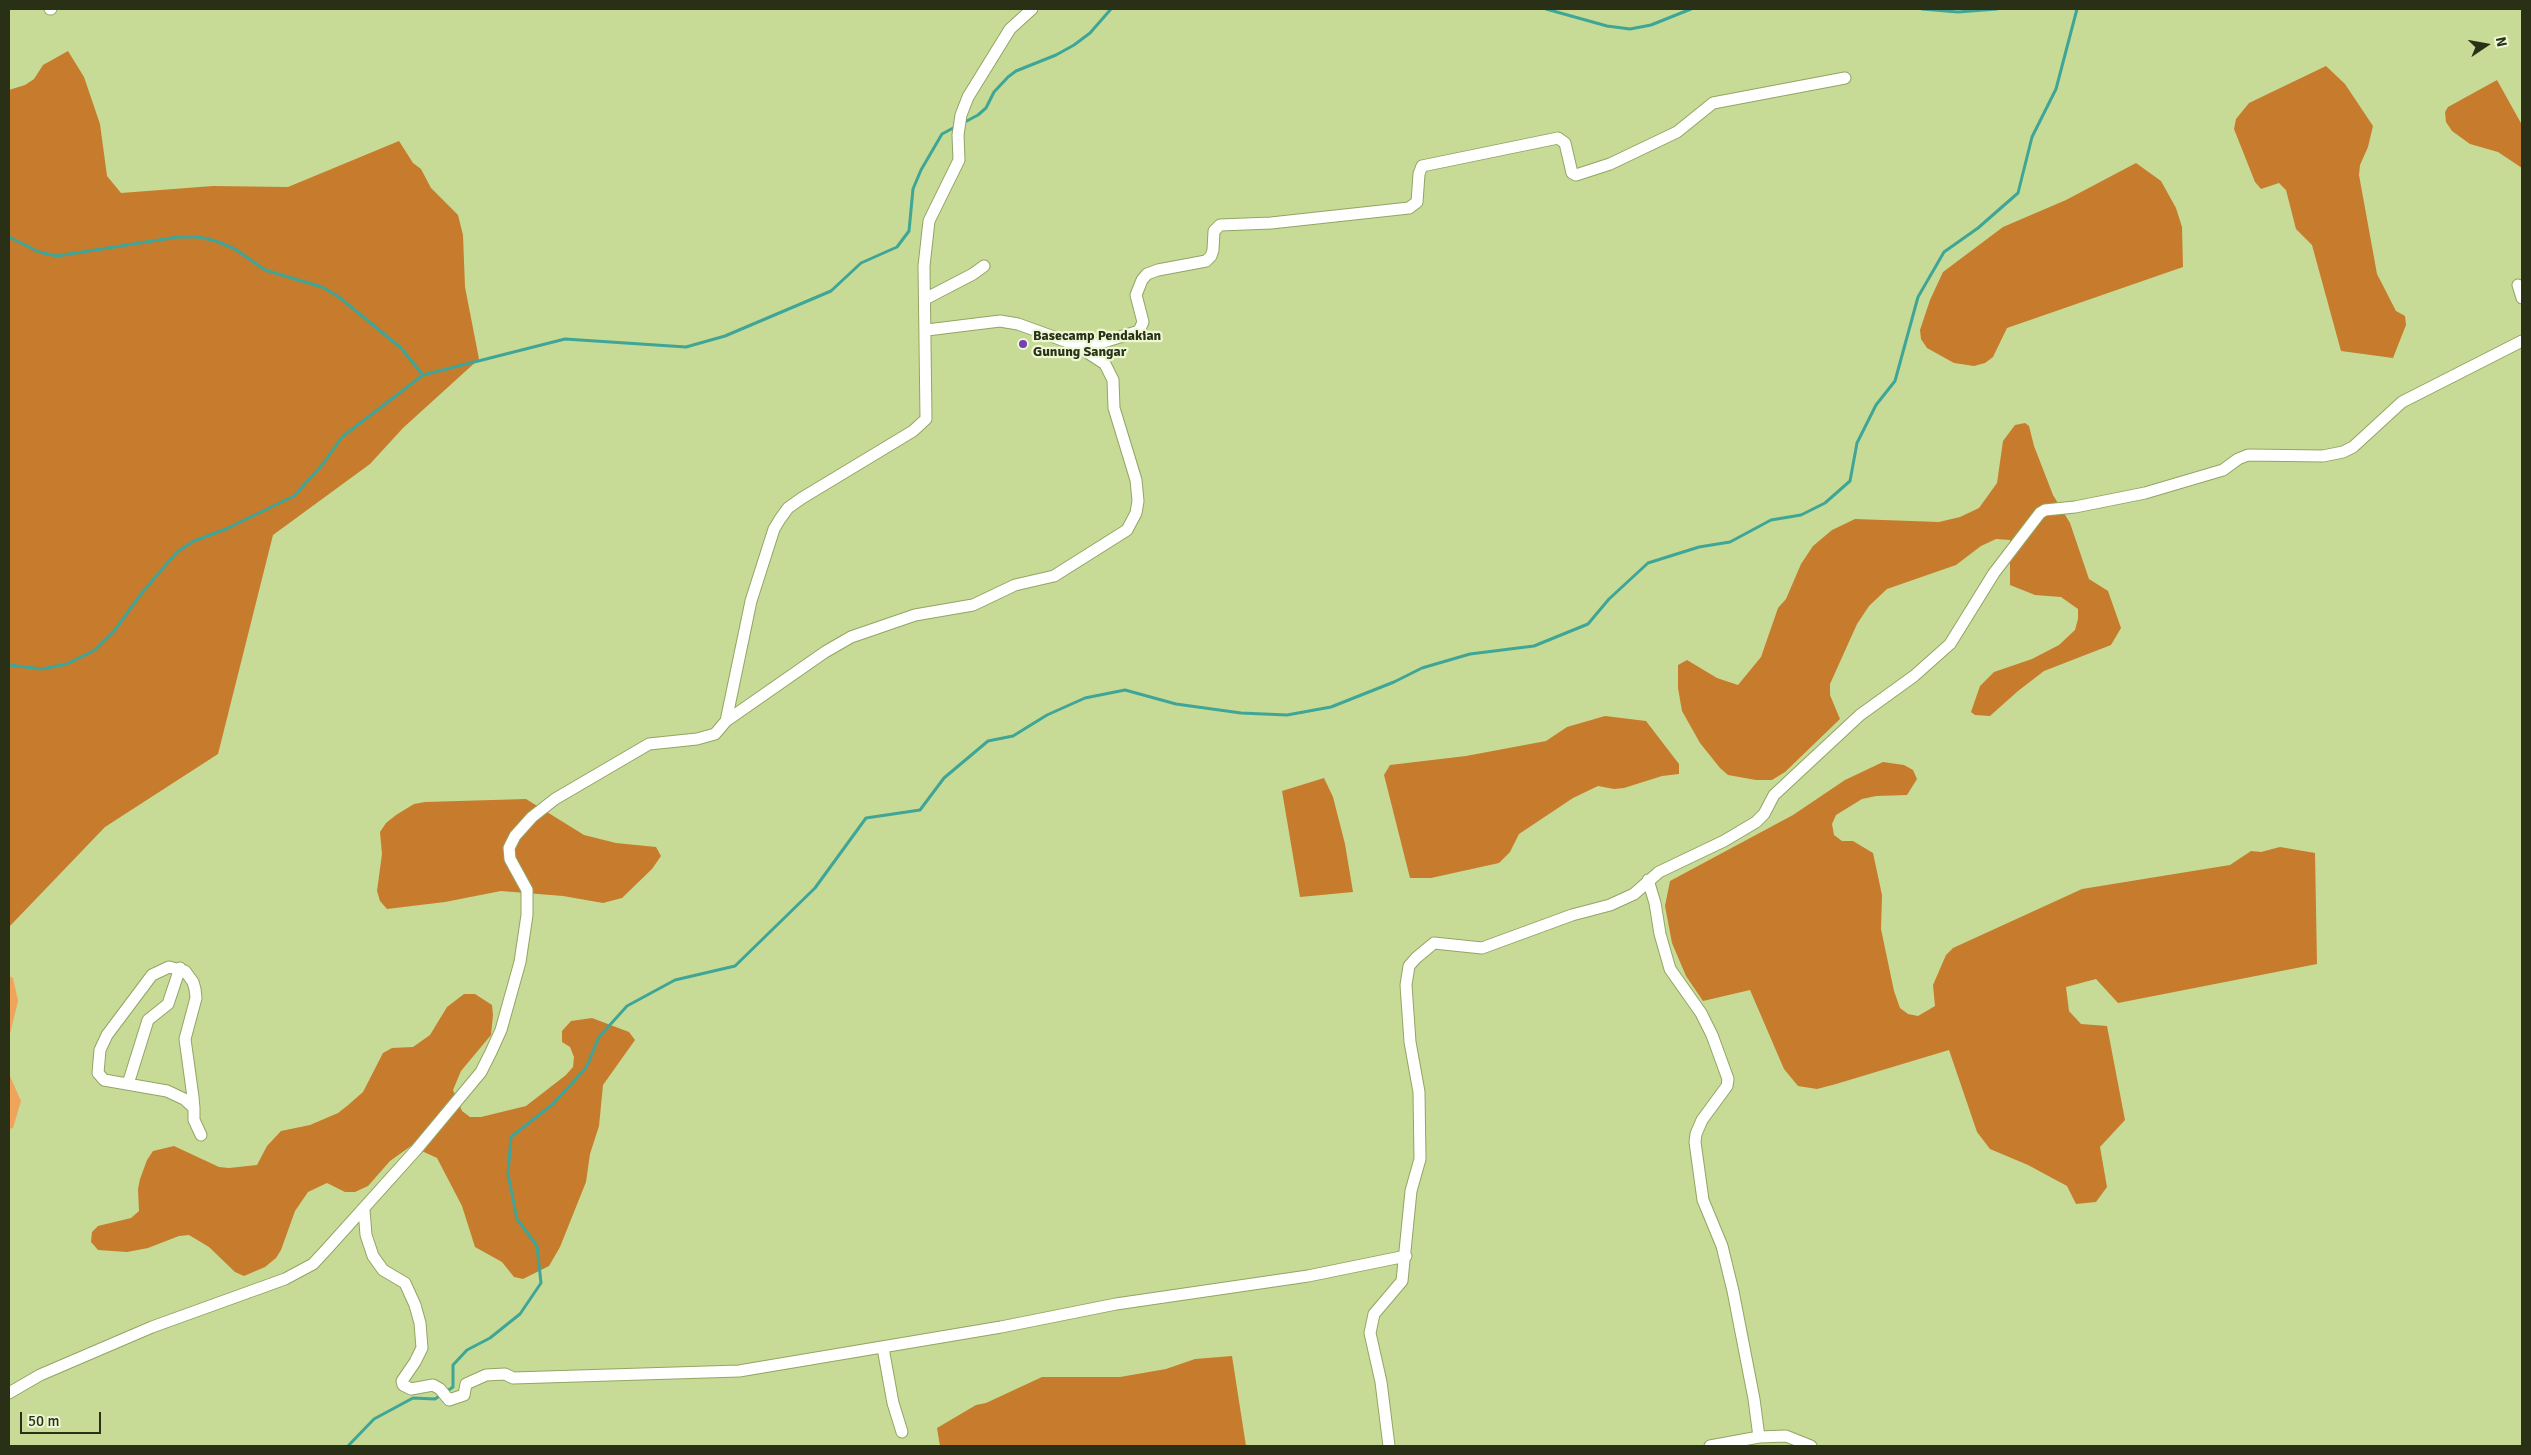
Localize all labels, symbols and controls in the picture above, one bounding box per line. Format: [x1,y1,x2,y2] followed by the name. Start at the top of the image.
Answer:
[2461,20,2511,70] north arrow
[2492,35,2510,48] text: N
[1033,328,1161,361] place label: Basecamp Pendakian Gunung Sangar
[1017,338,1029,350] marker: Basecamp Pendakian Gunung Sangar
[22,1402,104,1434] scale bar
[28,1412,59,1430] text: 50 m

